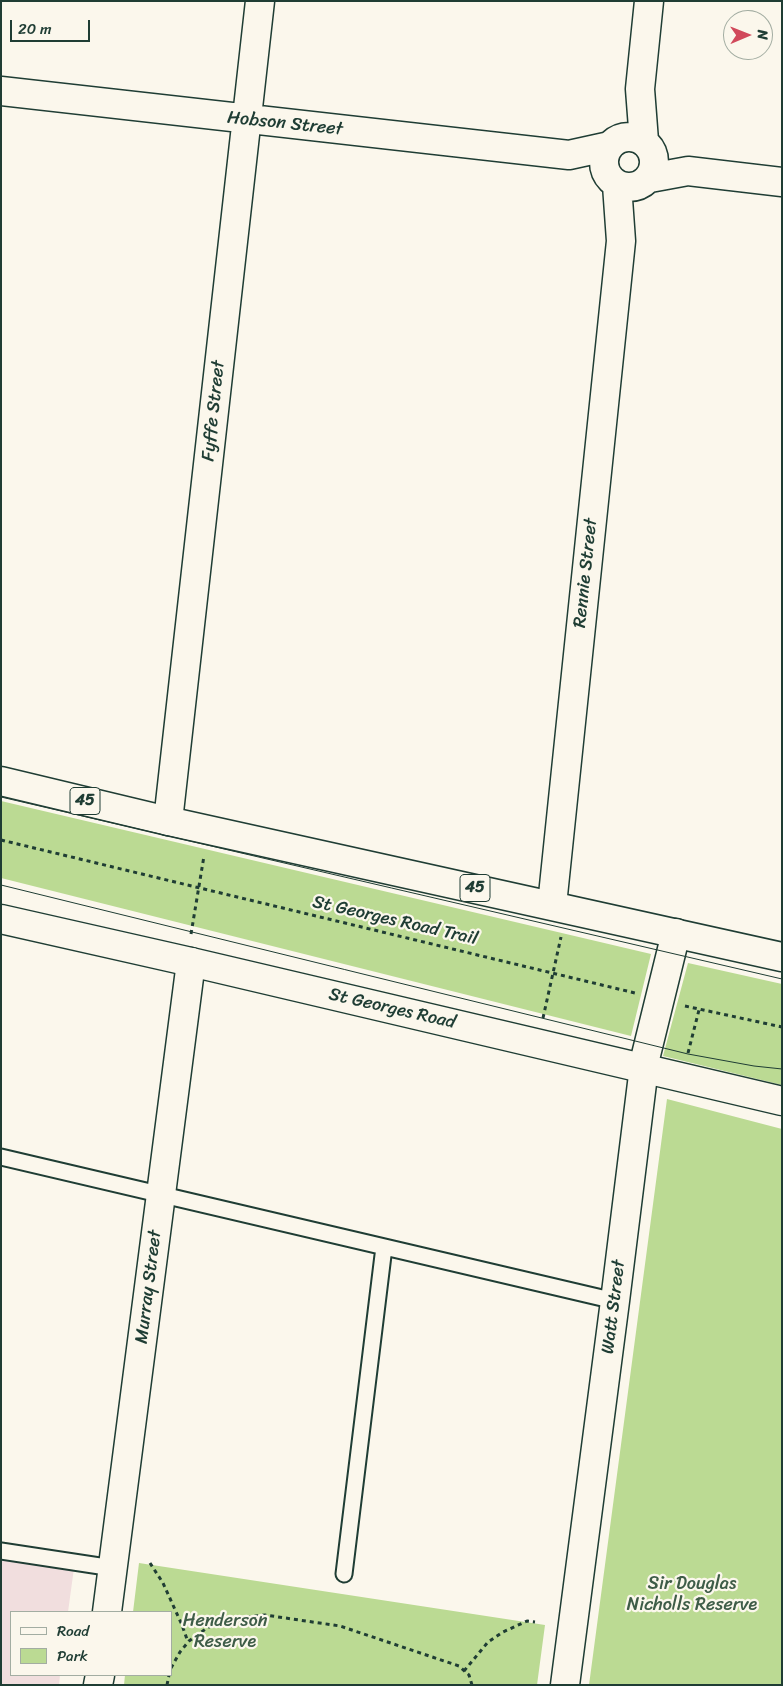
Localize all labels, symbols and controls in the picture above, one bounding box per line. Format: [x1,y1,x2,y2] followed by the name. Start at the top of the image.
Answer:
[12,10,92,42] scale bar
[723,10,773,60] north arrow
[18,16,52,42] text: 20 m
[750,30,775,40] text: N
[226,107,344,141] street label: Hobson Street
[198,359,230,463] street label: Fyffe Street
[569,517,603,629] street label: Rennie Street
[70,788,100,814] road number: 45
[460,874,490,901] road number: 45
[310,891,480,951] street label: St Georges Road Trail
[327,984,457,1034] street label: St Georges Road
[131,1229,167,1345] street label: Murray Street
[598,1259,630,1355] street label: Watt Street
[627,1573,757,1616] park label: Sir Douglas Nicholls Reserve
[183,1610,267,1652] park label: Henderson Reserve
[10,1611,172,1676] legend
[57,1618,89,1644] text: Road
[57,1643,88,1669] text: Park

